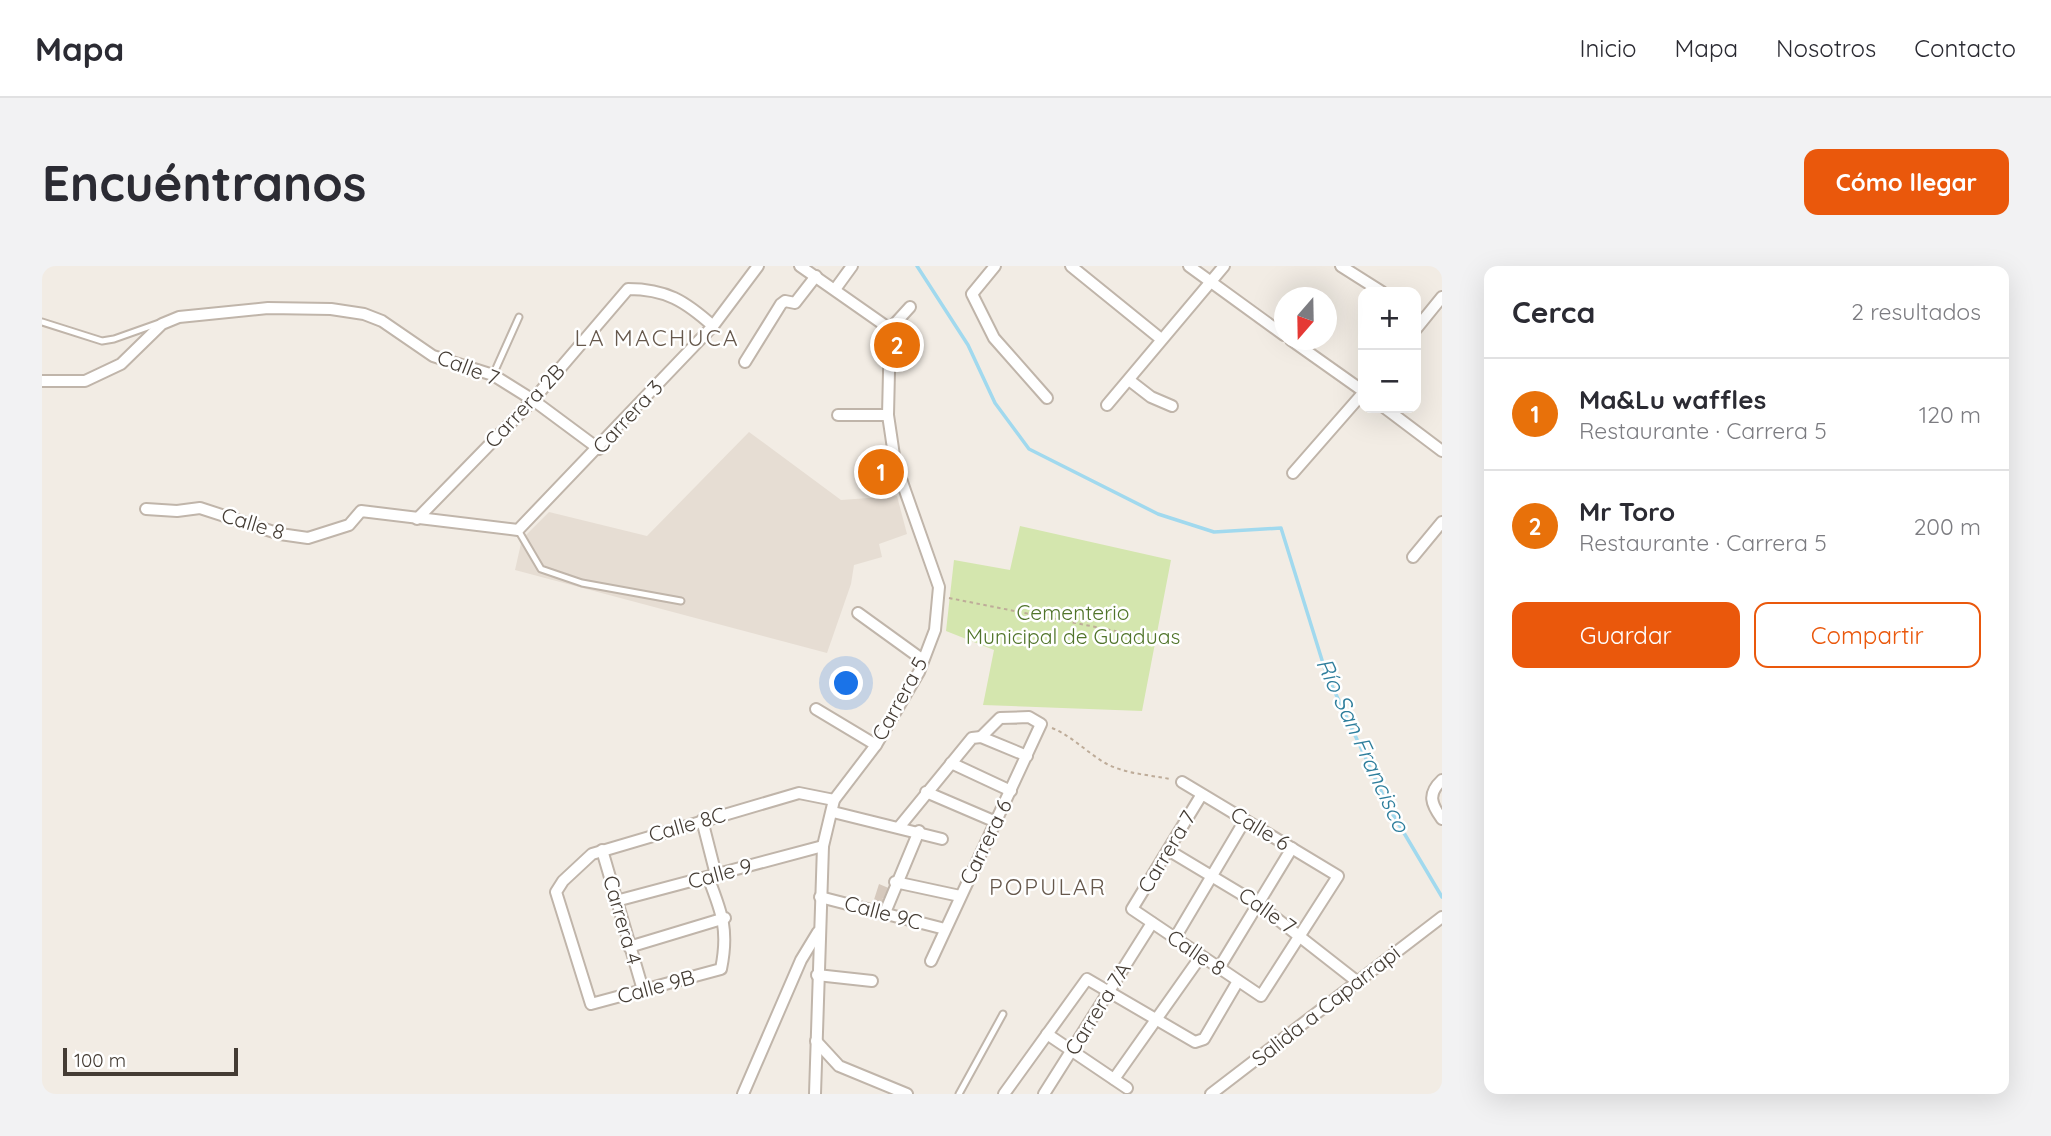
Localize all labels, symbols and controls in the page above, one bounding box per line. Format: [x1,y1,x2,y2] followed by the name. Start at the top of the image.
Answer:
[35,28,124,69] text: Mapa
[1579,33,1637,63] text: Inicio
[1675,33,1738,63] text: Mapa
[1776,33,1876,63] text: Nosotros
[1914,33,2016,63] text: Contacto
[1804,149,2009,215] button: Cómo llegar
[42,152,366,213] text: Encuéntranos
[1274,287,1337,350] north arrow
[1358,287,1421,413] map controls
[1358,287,1421,350] button: +
[1512,293,1595,331] text: Cerca
[1851,297,1981,326] text: 2 resultados
[874,319,920,371] pin: 2
[574,323,740,352] district label: LA MACHUCA
[434,343,503,391] street label: Calle 7
[1358,350,1421,413] button: −
[479,358,570,453] street label: Carrera 2B
[587,374,668,459] street label: Carrera 3
[1579,383,1766,416] text: Ma&Lu waffles
[1531,400,1539,429] text: 1
[1919,400,1981,429] text: 120 m
[1579,416,1827,445] text: Restaurante · Carrera 5
[858,446,904,498] pin: 1
[1579,495,1675,528] text: Mr Toro
[218,501,288,545] street label: Calle 8
[1528,512,1542,541] text: 2
[1914,512,1981,541] text: 200 m
[1579,528,1827,557] text: Restaurante · Carrera 5
[966,599,1180,649] park label: Cementerio Municipal de Guaduas
[1512,602,1740,668] button: Guardar
[1754,602,1981,668] button: Compartir
[866,652,933,745] street label: Carrera 5
[1310,653,1417,838] water label: Río San Francisco
[829,666,863,700] your location
[953,795,1017,888] street label: Carrera 6
[1226,800,1295,856] street label: Calle 6
[645,801,728,847] street label: Calle 8C
[1132,806,1201,897] street label: Carrera 7
[685,852,755,894] street label: Calle 9
[598,872,648,967] street label: Carrera 4
[989,872,1107,901] district label: POPULAR
[1234,881,1302,939] street label: Calle 7
[842,889,925,935] street label: Calle 9C
[1162,923,1231,981] street label: Calle 8
[1246,939,1405,1071] street label: Salida a Caparrapi
[1058,957,1136,1060] street label: Carrera 7A
[614,963,697,1009] street label: Calle 9B
[63,1045,238,1077] scale bar
[74,1048,126,1072] text: 100 m

